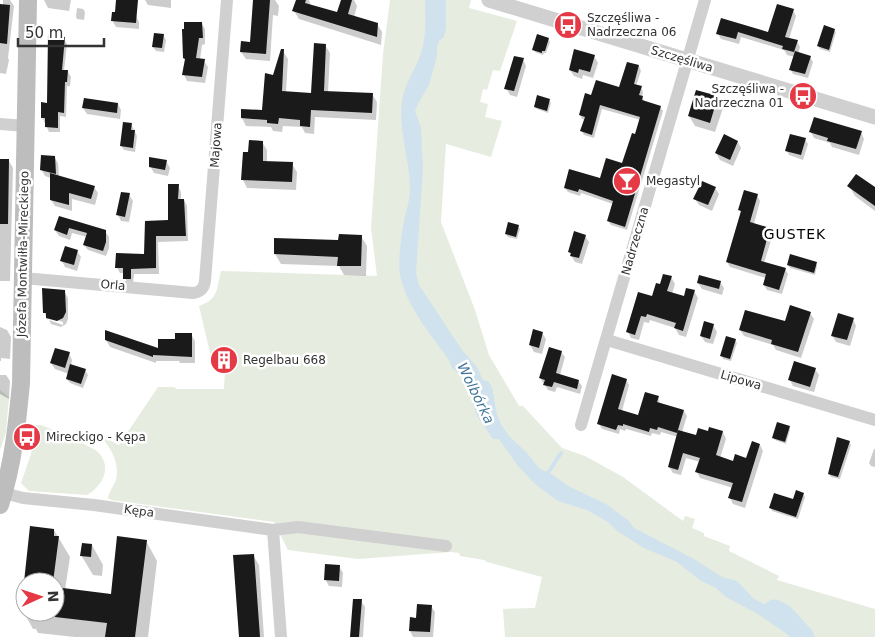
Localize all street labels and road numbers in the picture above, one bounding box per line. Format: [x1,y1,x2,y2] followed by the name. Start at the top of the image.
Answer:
[649,43,715,75] street label: Szczęśliwa
[207,122,225,168] street label: Majowa
[15,171,31,338] street label: Józefa Montwiłła-Mireckiego
[619,205,651,277] street label: Nadrzeczna
[100,277,126,293] street label: Orla
[719,367,763,393] street label: Lipowa
[123,502,155,520] street label: Kępa

